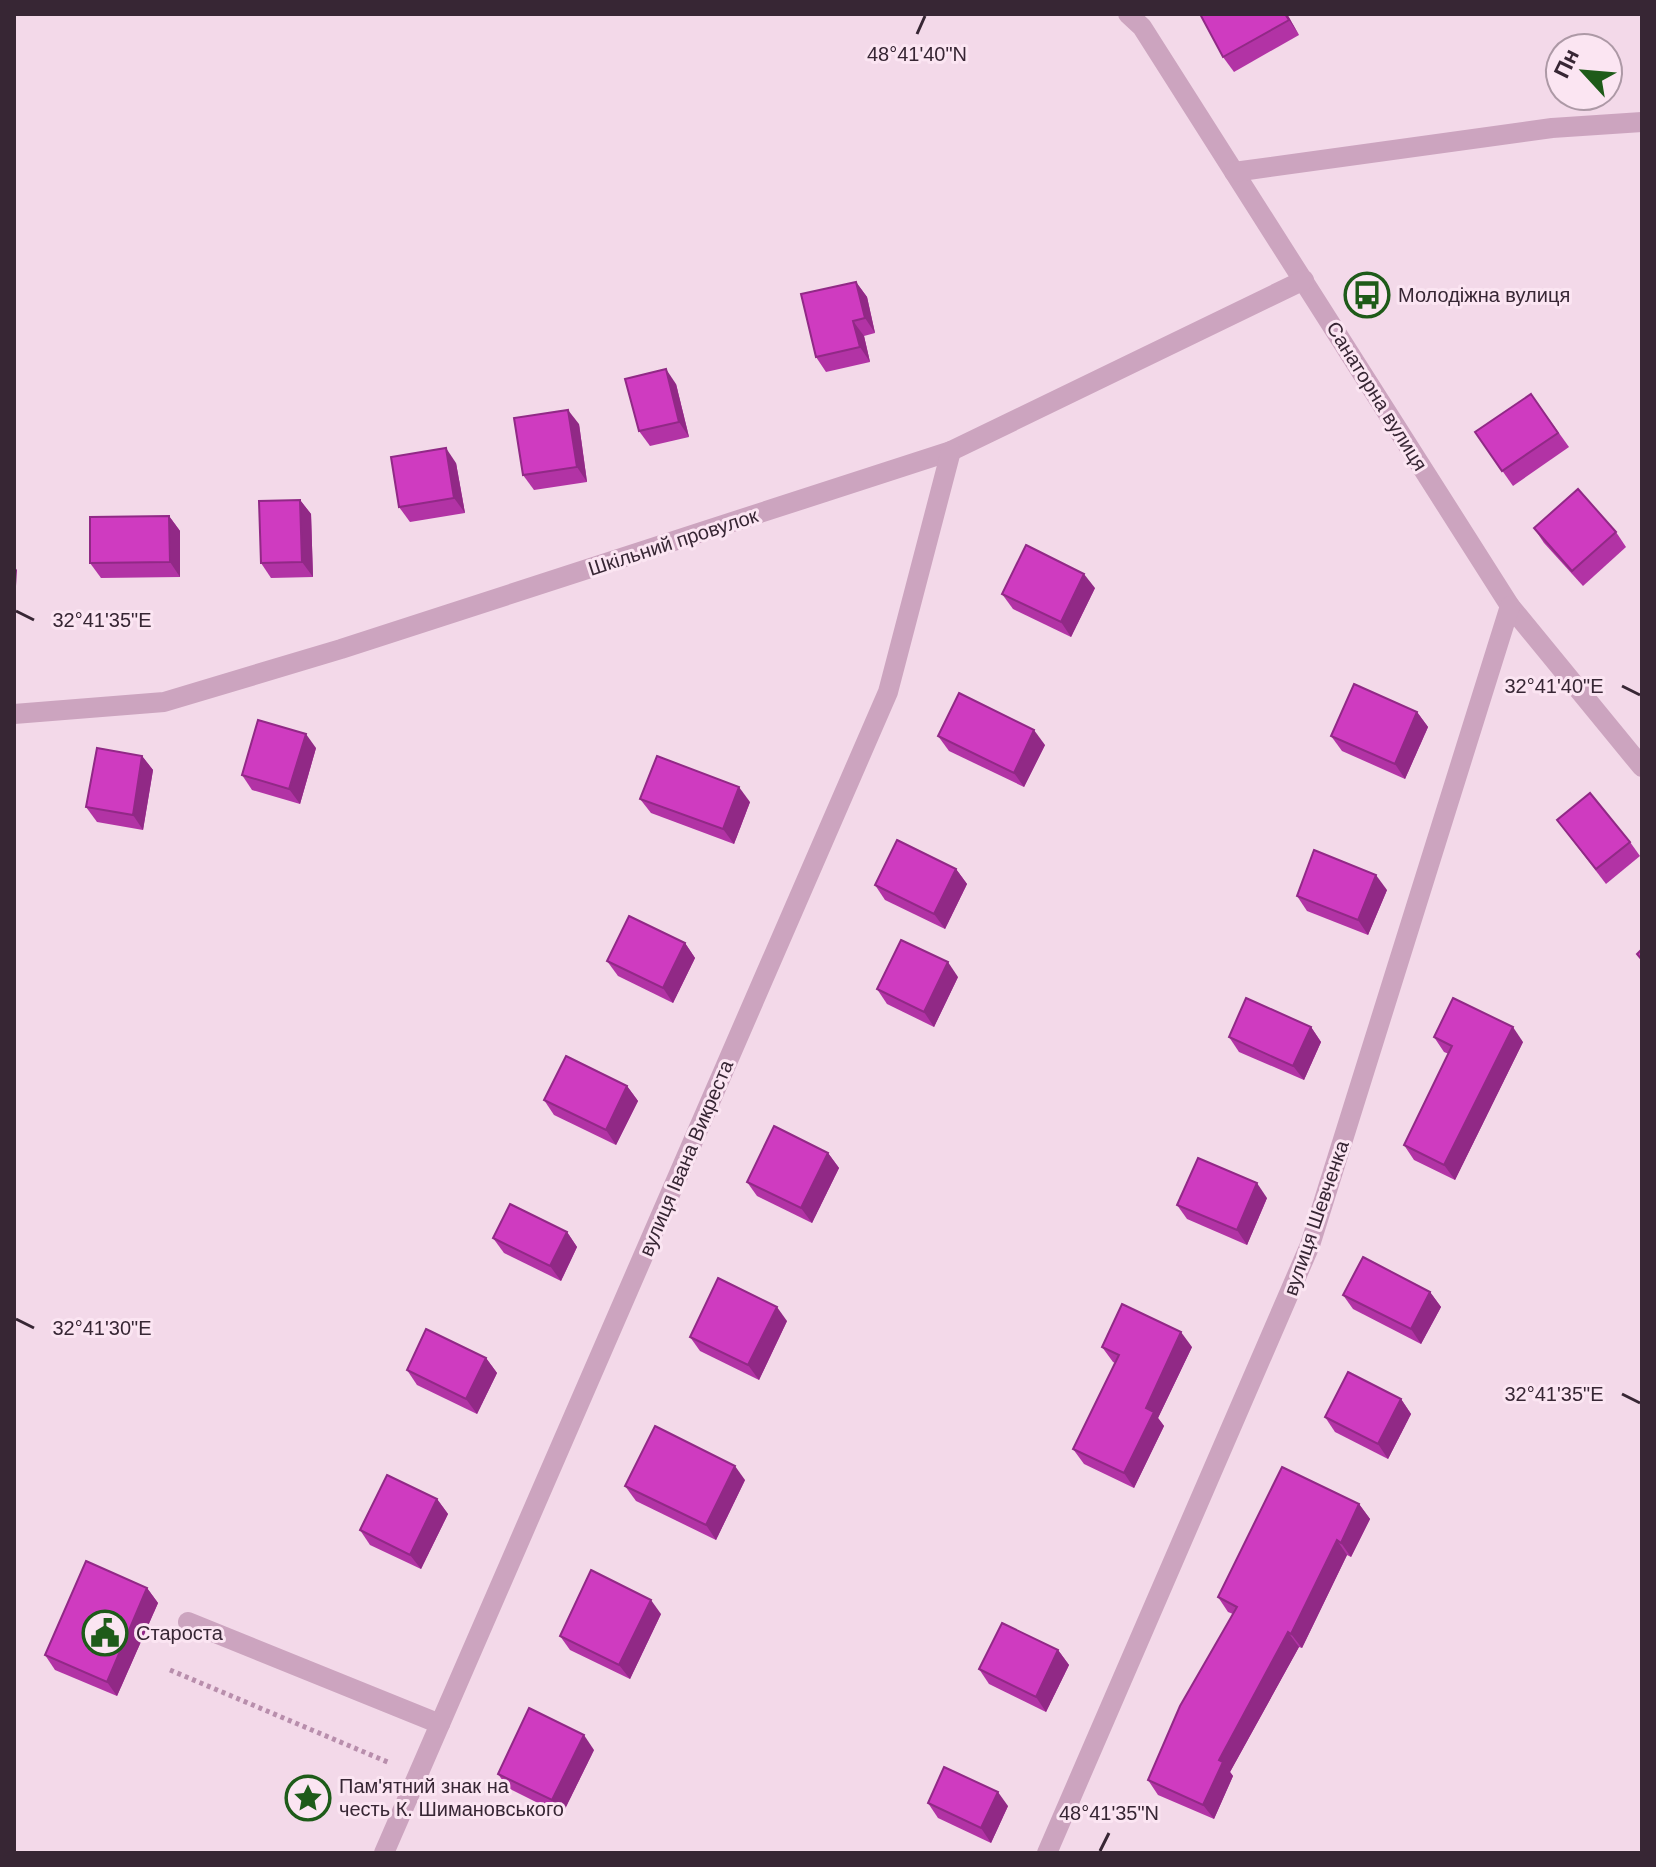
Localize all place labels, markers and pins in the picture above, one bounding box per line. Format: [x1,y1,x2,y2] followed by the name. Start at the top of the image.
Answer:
[1343,271,1391,319] bus stop icon: Молодіжна вулиця
[1398,284,1570,306] place label: Молодіжна вулиця
[81,1609,129,1657] public building icon: Староста
[136,1622,224,1644] place label: Староста
[284,1774,332,1822] place icon: Пам'ятний знак на честь К. Шимановського
[339,1775,564,1820] place label: Пам'ятний знак на честь К. Шимановського

